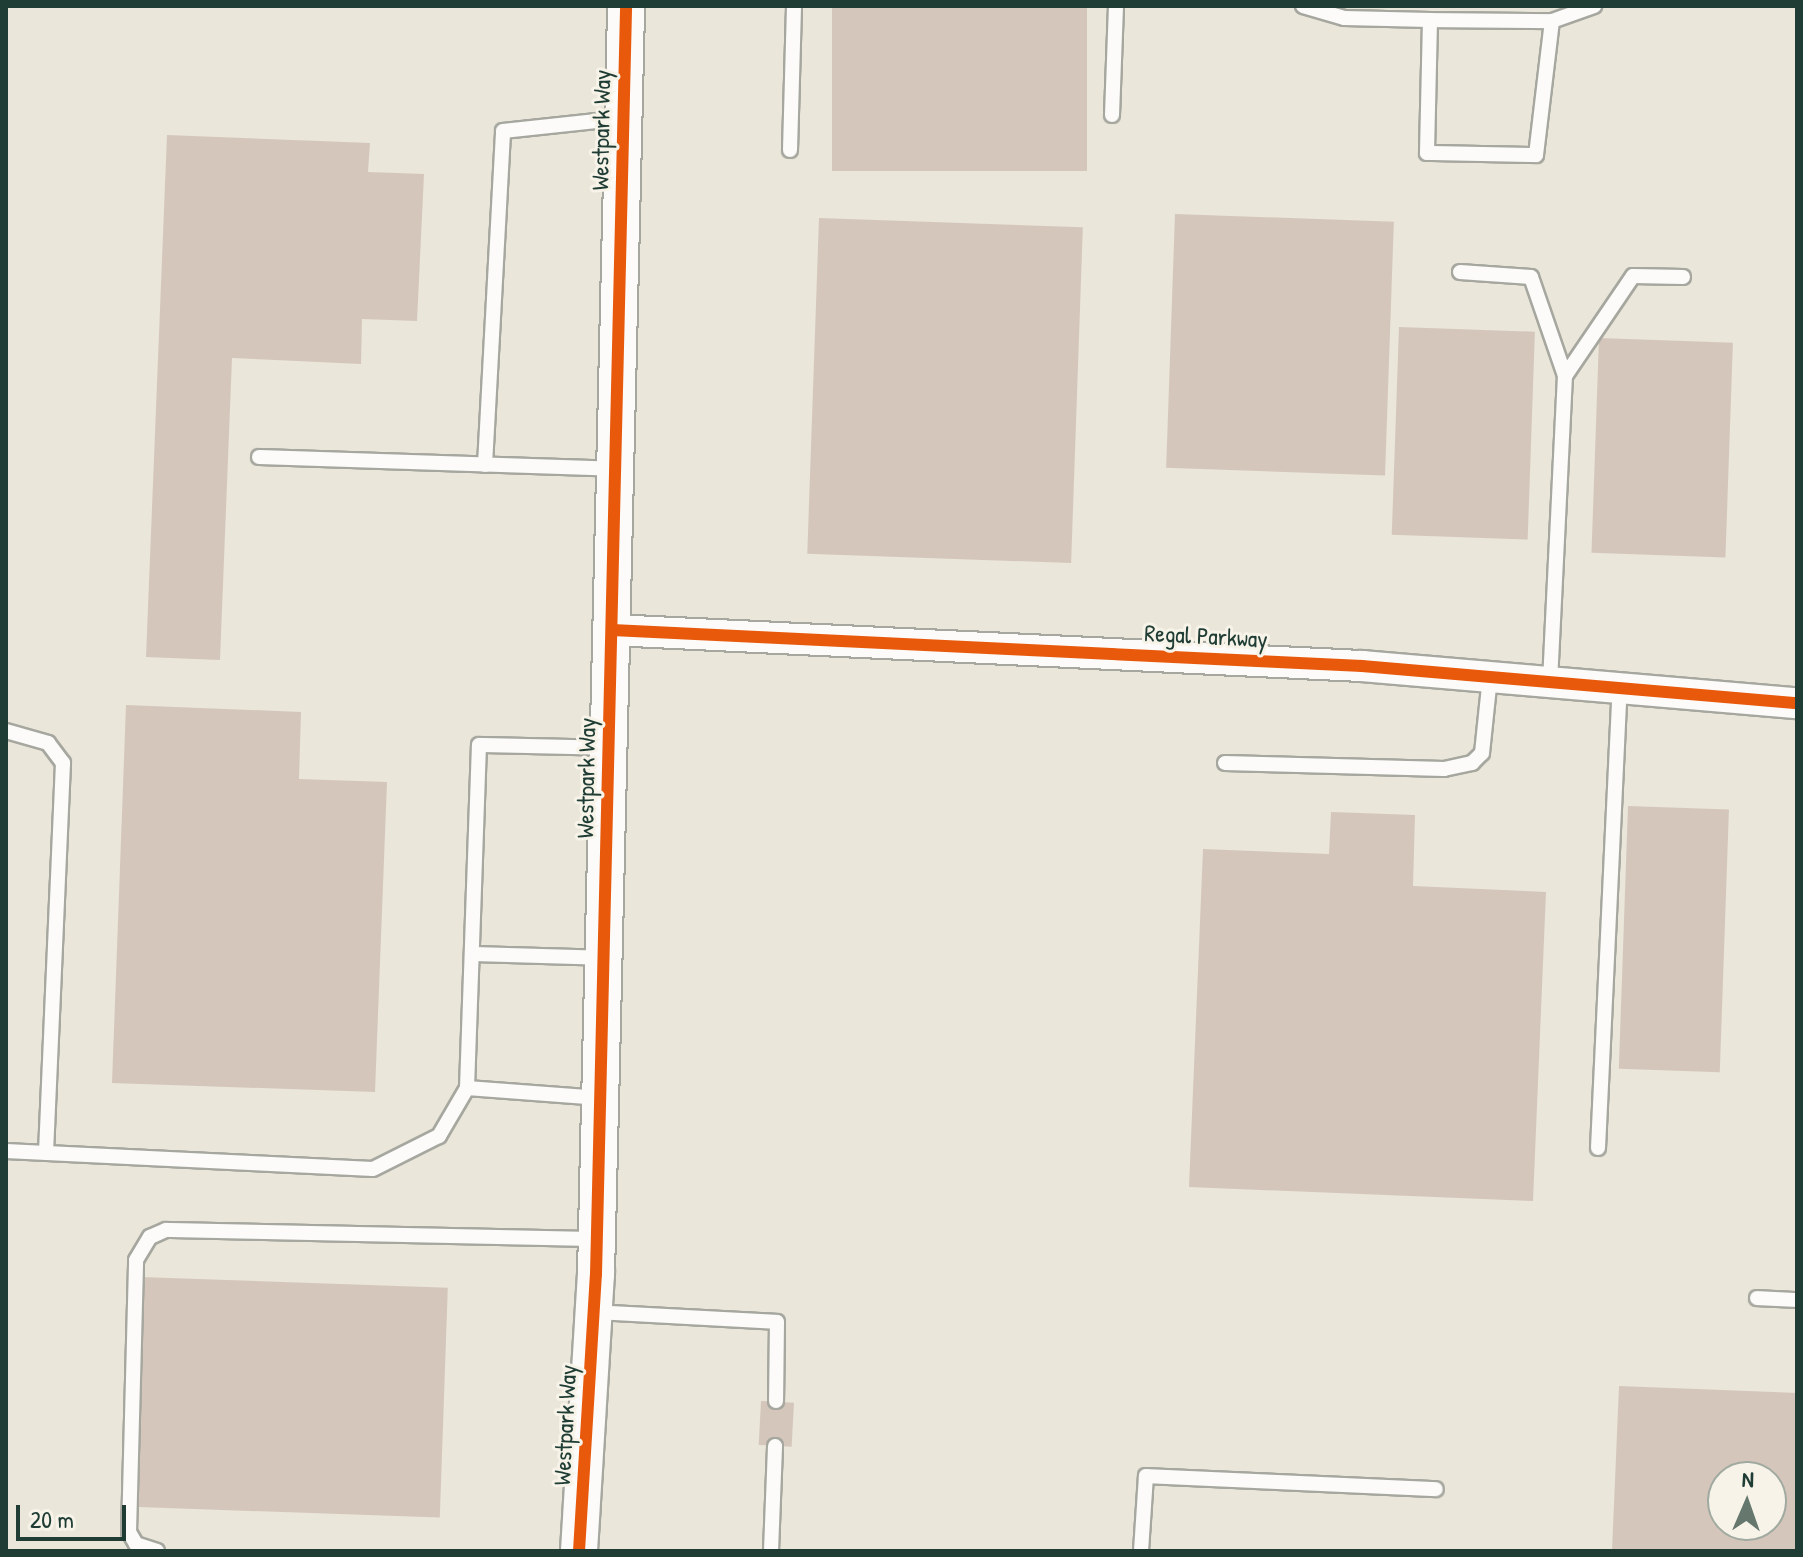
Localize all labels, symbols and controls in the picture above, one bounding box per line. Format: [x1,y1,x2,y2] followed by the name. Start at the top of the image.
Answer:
[586,69,616,191] street label: Westpark Way
[1144,618,1268,654] street label: Regal Parkway
[571,717,601,839] street label: Westpark Way
[547,1364,583,1486] street label: Westpark Way
[1707,1461,1787,1541] north arrow
[1741,1464,1754,1494] text: N
[20,1489,130,1539] scale bar
[30,1503,74,1535] text: 20 m

